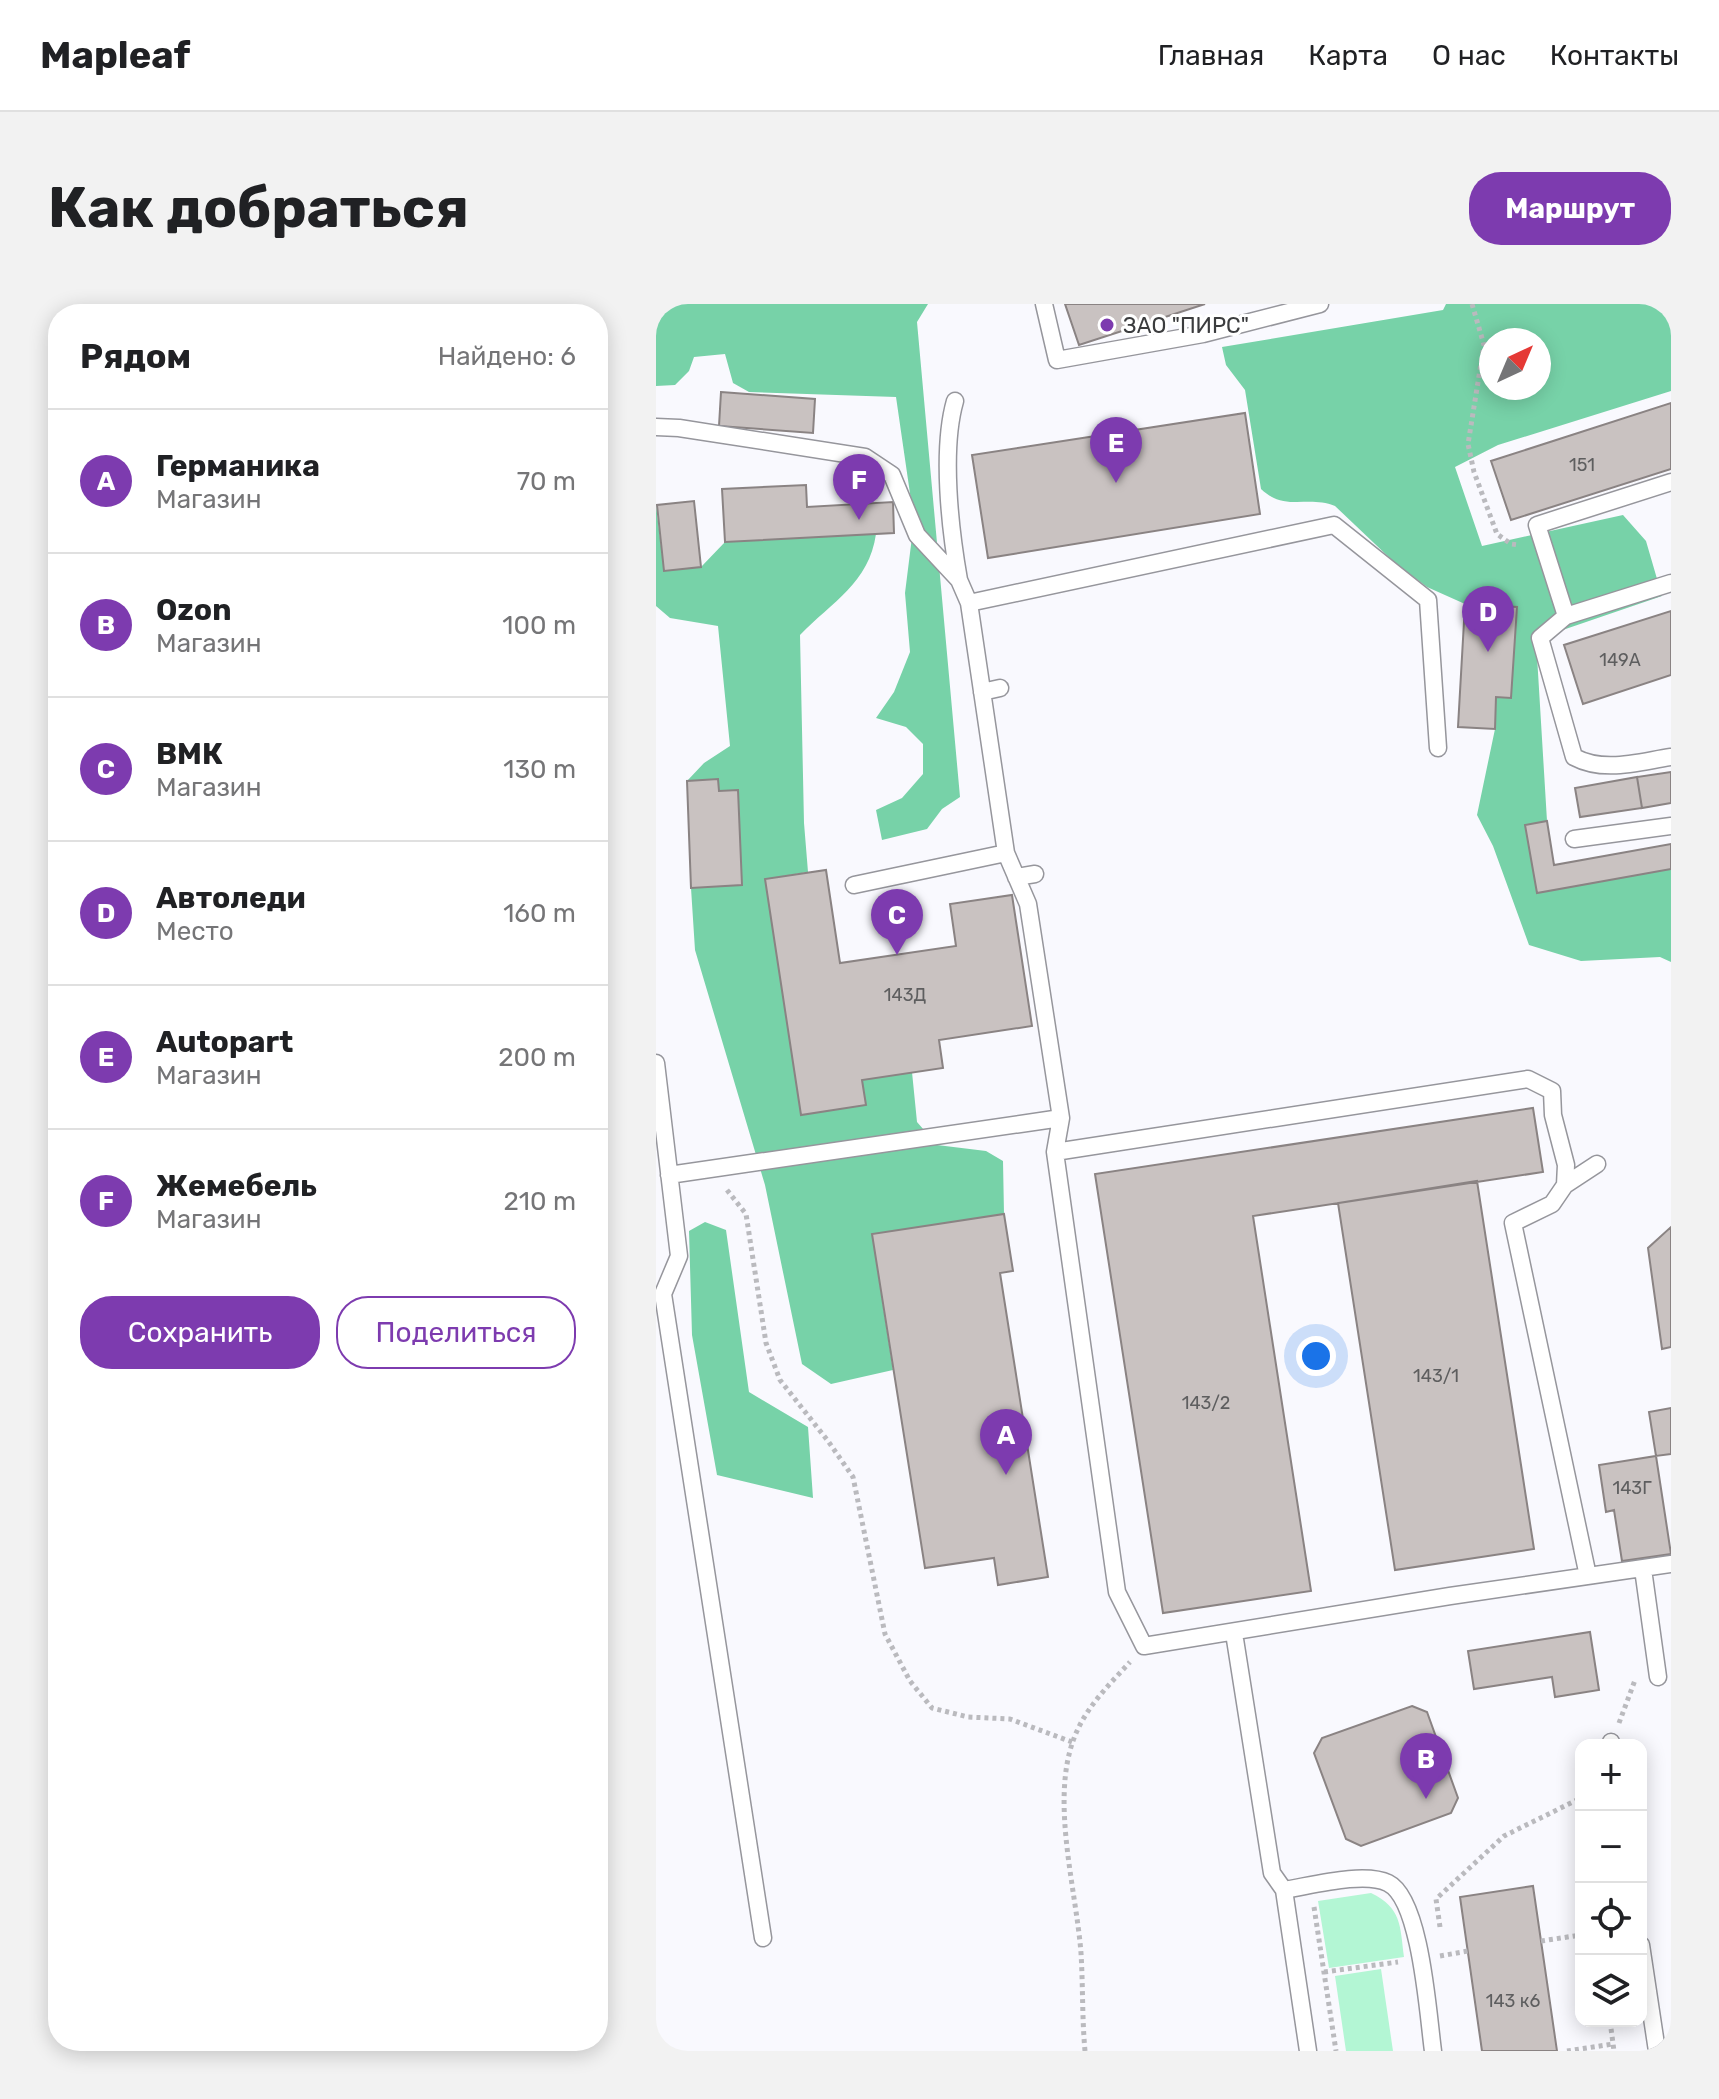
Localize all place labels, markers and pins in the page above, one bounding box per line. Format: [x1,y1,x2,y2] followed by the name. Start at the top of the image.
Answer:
[1123,312,1249,339] place label: ЗАО "ПИРС"
[1098,316,1116,334] marker: ЗАО "ПИРС"
[1090,417,1142,483] pin: E
[833,454,885,520] pin: F
[1462,586,1514,652] pin: D
[871,889,923,955] pin: C
[980,1409,1032,1475] pin: A
[1400,1733,1452,1799] pin: B

